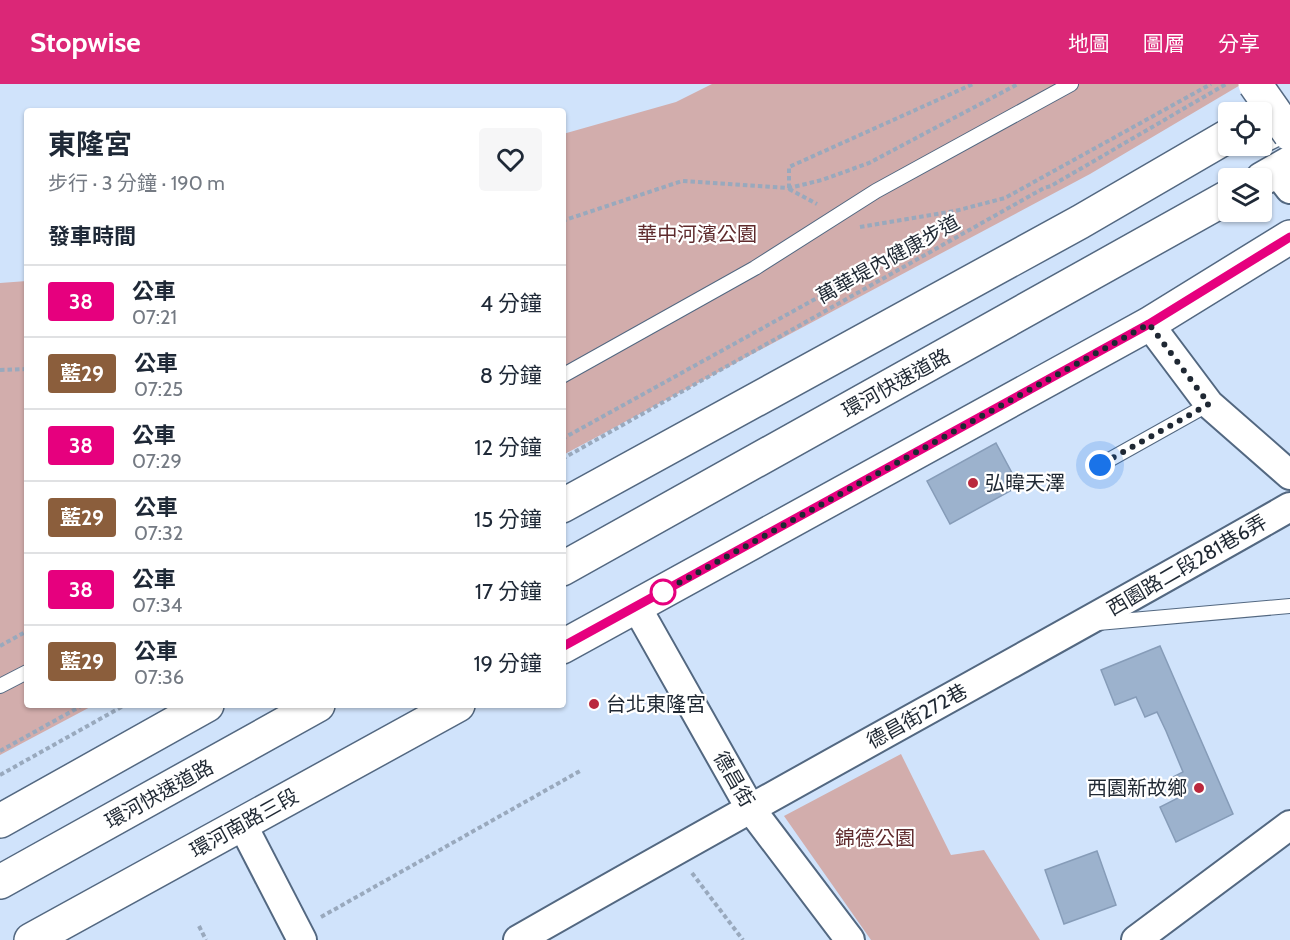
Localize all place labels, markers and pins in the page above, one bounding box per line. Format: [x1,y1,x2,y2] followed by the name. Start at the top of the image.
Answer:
[985,471,1065,495] place label: 弘暐天澤
[966,476,980,490] marker: 弘暐天澤
[650,579,676,605] unlabelled marker
[606,692,706,716] place label: 台北東隆宮
[587,697,601,711] marker: 台北東隆宮
[1087,776,1187,800] place label: 西園新故鄉
[1192,781,1206,795] marker: 西園新故鄉

